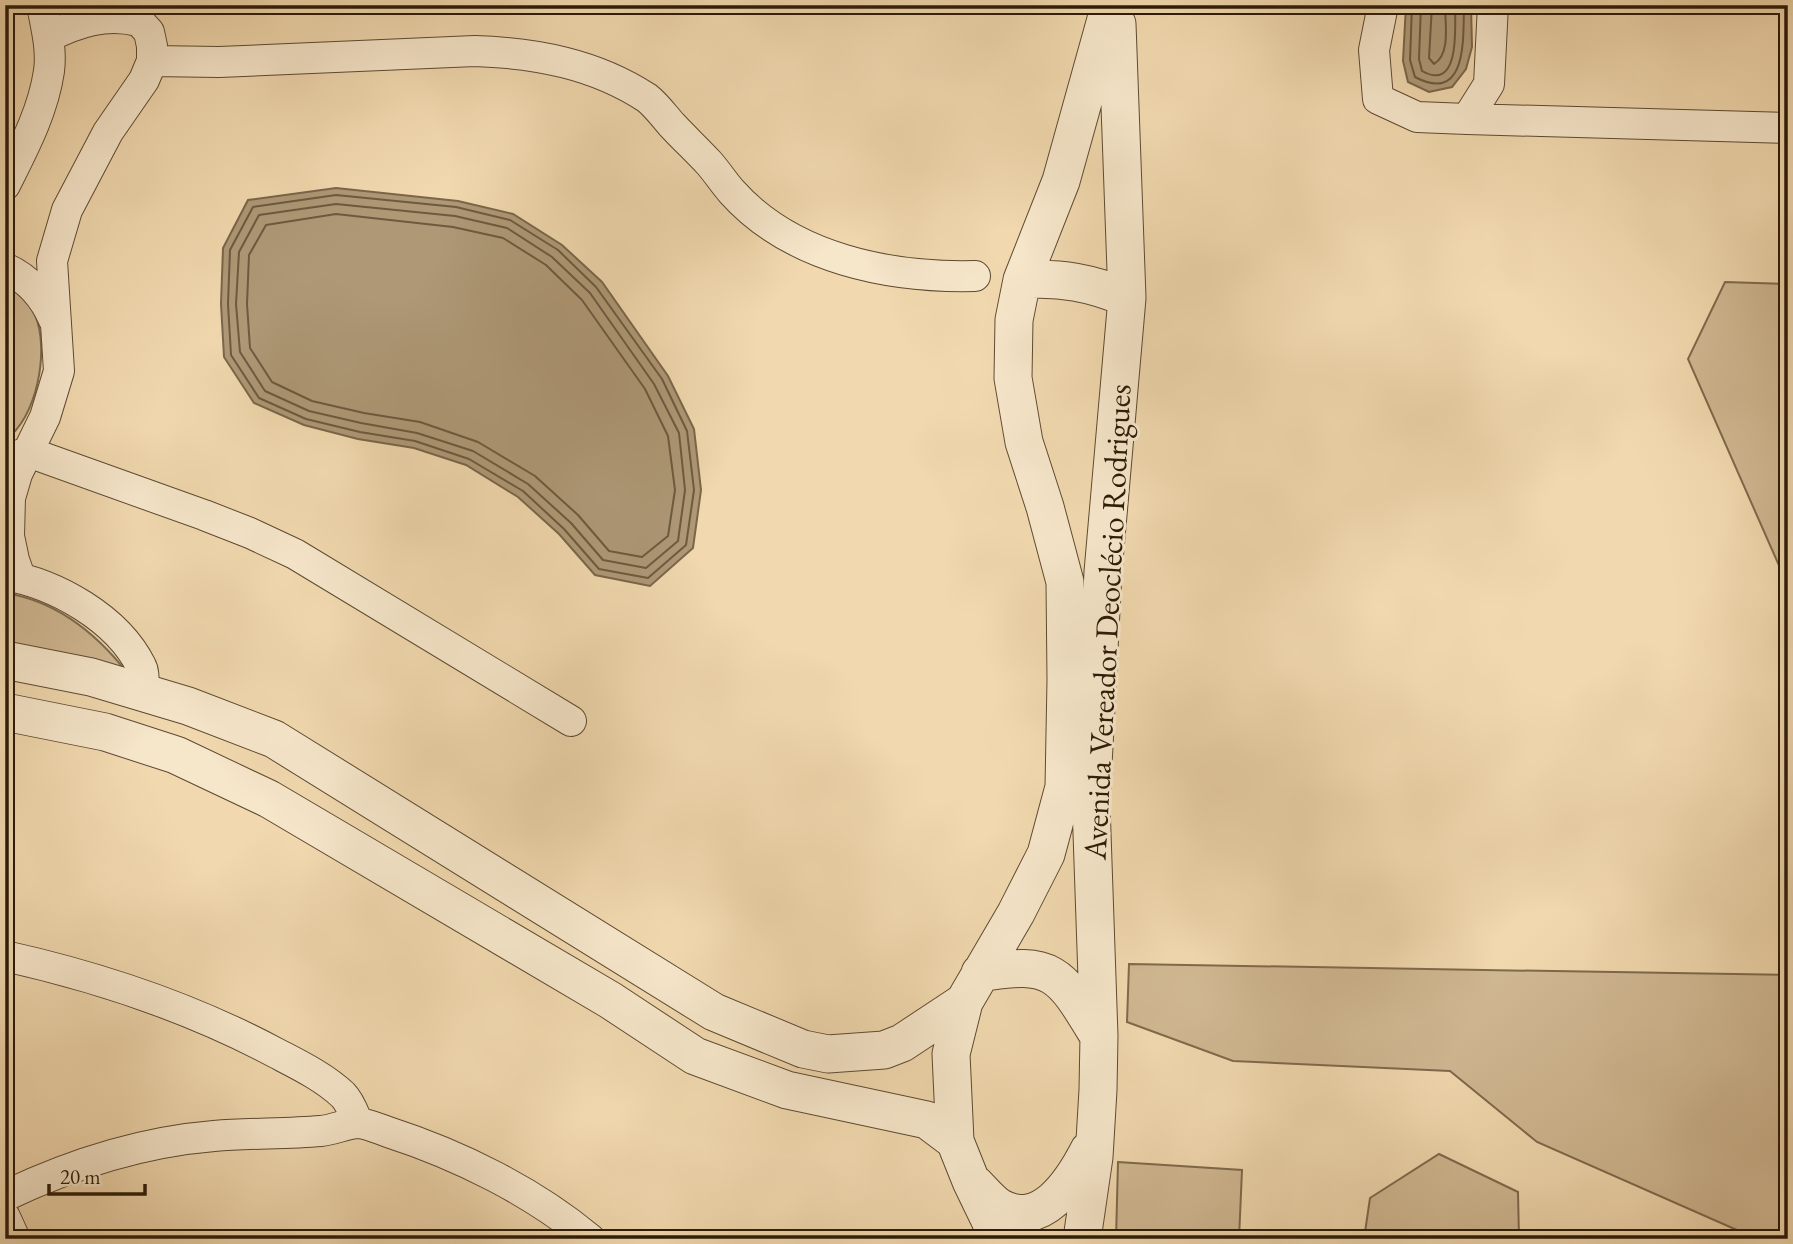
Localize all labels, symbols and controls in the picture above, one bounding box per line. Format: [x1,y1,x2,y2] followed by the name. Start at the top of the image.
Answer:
[1074,383,1140,862] street label: Avenida Vereador Deoclécio Rodrigues
[49,1153,145,1197] scale bar
[60,1163,101,1190] text: 20 m

